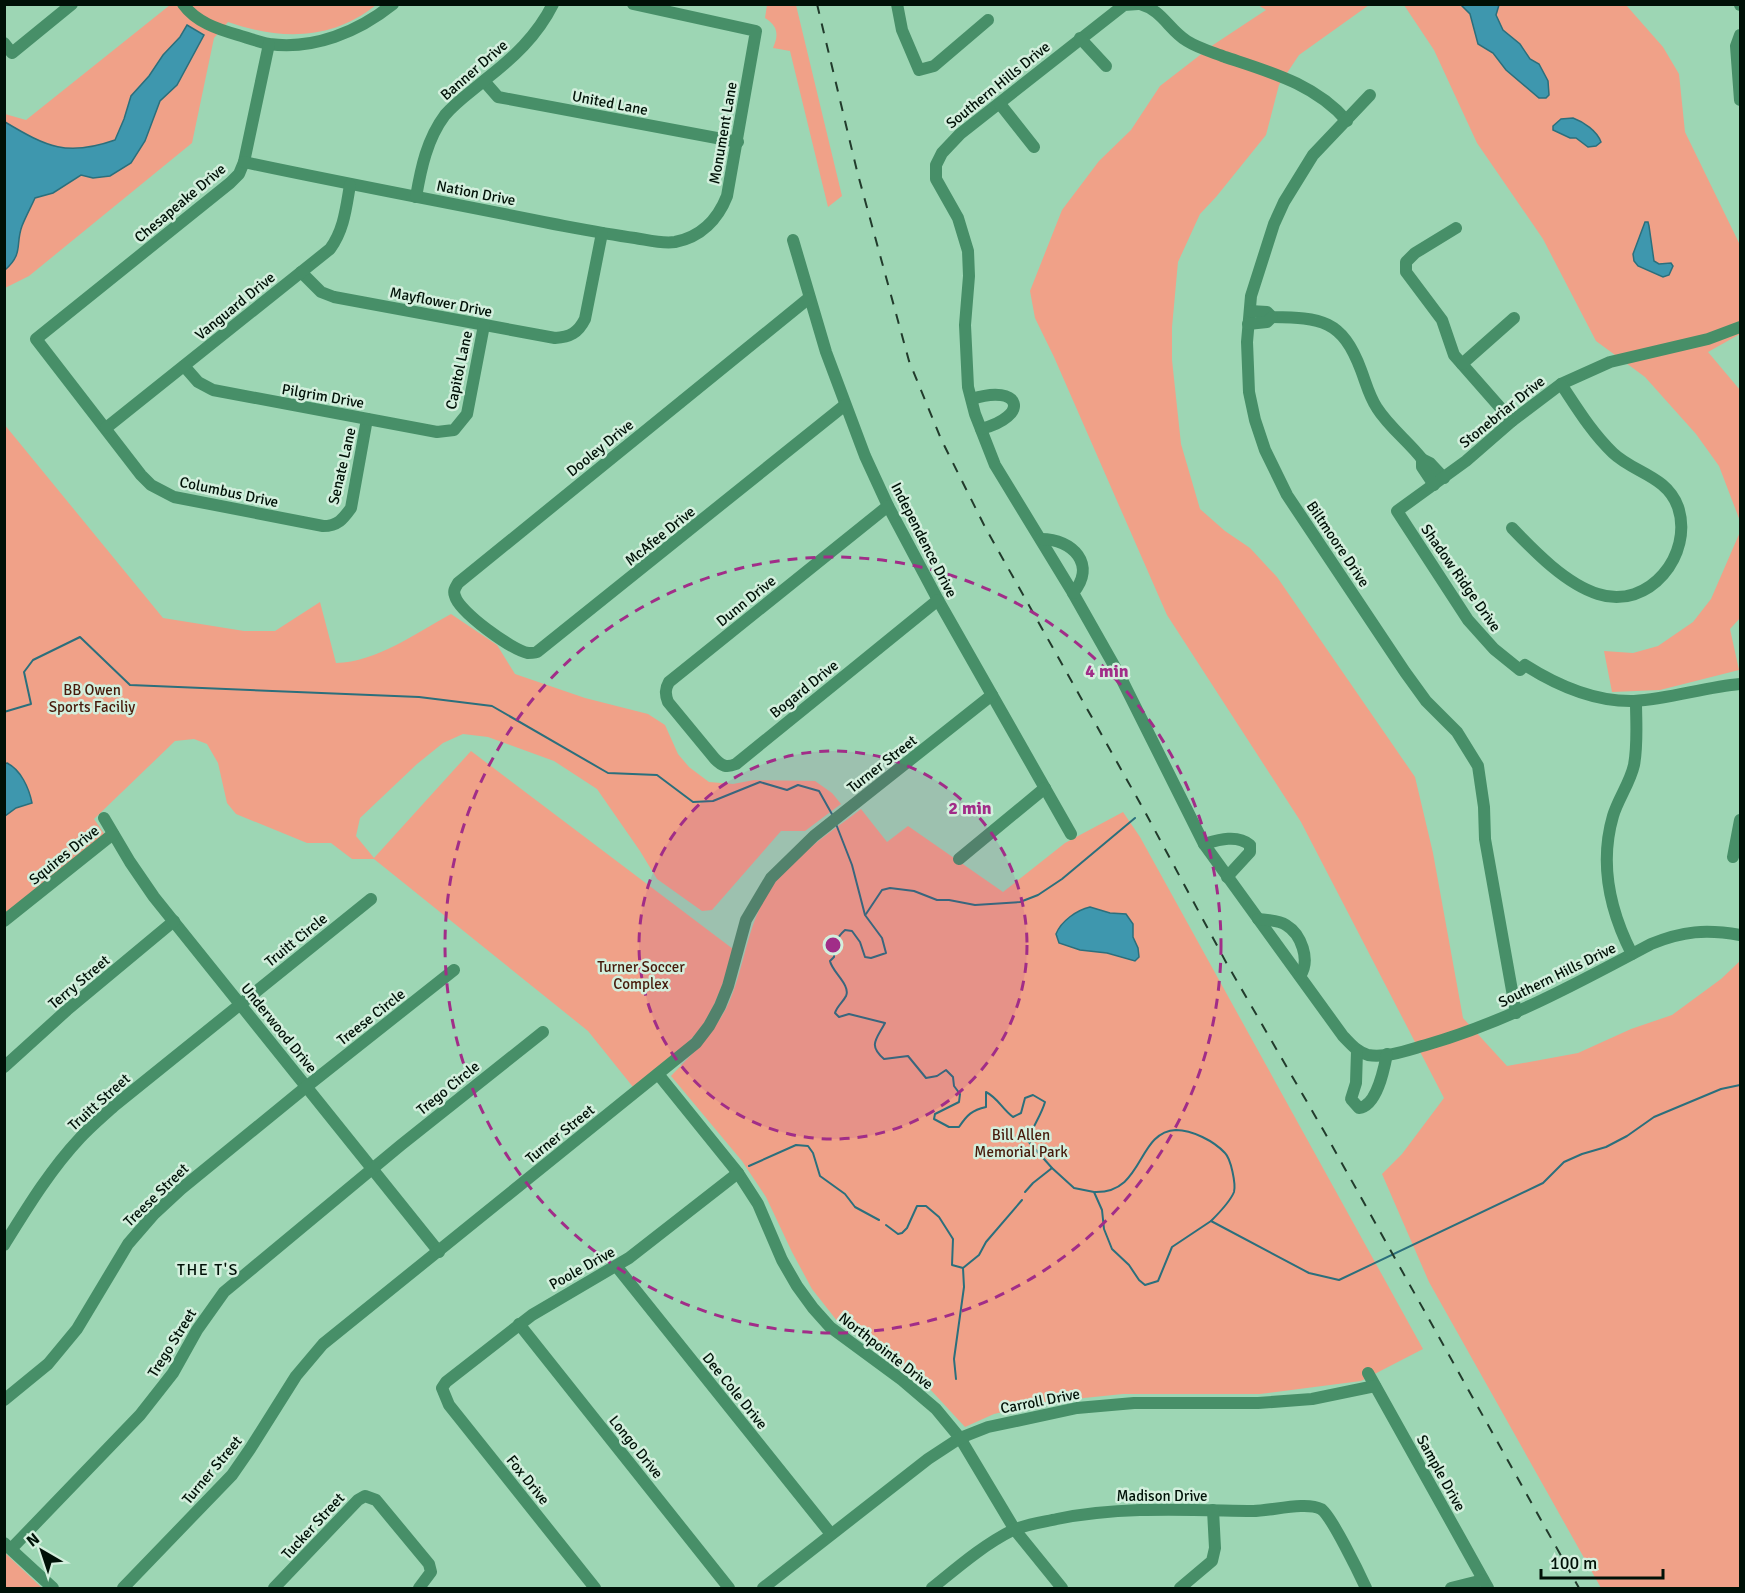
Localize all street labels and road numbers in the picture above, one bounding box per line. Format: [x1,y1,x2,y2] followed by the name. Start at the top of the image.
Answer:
[437,36,511,104] street label: Banner Drive
[942,38,1054,132] street label: Southern Hills Drive
[705,80,741,186] street label: Monument Lane
[570,87,650,119] street label: United Lane
[131,160,229,246] street label: Chesapeake Drive
[435,177,517,209] street label: Nation Drive
[191,268,279,344] street label: Vanguard Drive
[388,283,494,321] street label: Mayflower Drive
[442,329,476,411] street label: Capitol Lane
[1456,372,1548,452] street label: Stonebriar Drive
[280,380,366,412] street label: Pilgrim Drive
[563,416,637,480] street label: Dooley Drive
[324,426,360,506] street label: Senate Lane
[178,473,280,511] street label: Columbus Drive
[887,479,961,601] street label: Independence Drive
[1303,498,1373,590] street label: Biltmoore Drive
[621,502,699,570] street label: McAfee Drive
[1417,521,1505,635] street label: Shadow Ridge Drive
[713,572,779,630] street label: Dunn Drive
[766,656,842,722] street label: Bogard Drive
[844,731,920,797] street label: Turner Street
[25,821,103,889] street label: Squires Drive
[261,909,331,971] street label: Truitt Circle
[1495,939,1619,1011] street label: Southern Hills Drive
[45,951,113,1013] street label: Terry Street
[237,979,321,1077] street label: Underwood Drive
[333,985,409,1049] street label: Treese Circle
[413,1057,483,1119] street label: Trego Circle
[64,1069,134,1135] street label: Truitt Street
[522,1101,598,1167] street label: Turner Street
[120,1160,192,1230] street label: Treese Street
[546,1243,618,1293] street label: Poole Drive
[144,1305,200,1381] street label: Trego Street
[835,1309,937,1393] street label: Northpointe Drive
[699,1349,771,1433] street label: Dee Cole Drive
[999,1384,1081,1418] street label: Carroll Drive
[605,1412,667,1482] street label: Longo Drive
[178,1432,246,1508] street label: Turner Street
[1413,1432,1469,1514] street label: Sample Drive
[503,1452,553,1508] street label: Fox Drive
[1116,1487,1208,1505] street label: Madison Drive
[278,1489,348,1563] street label: Tucker Street

